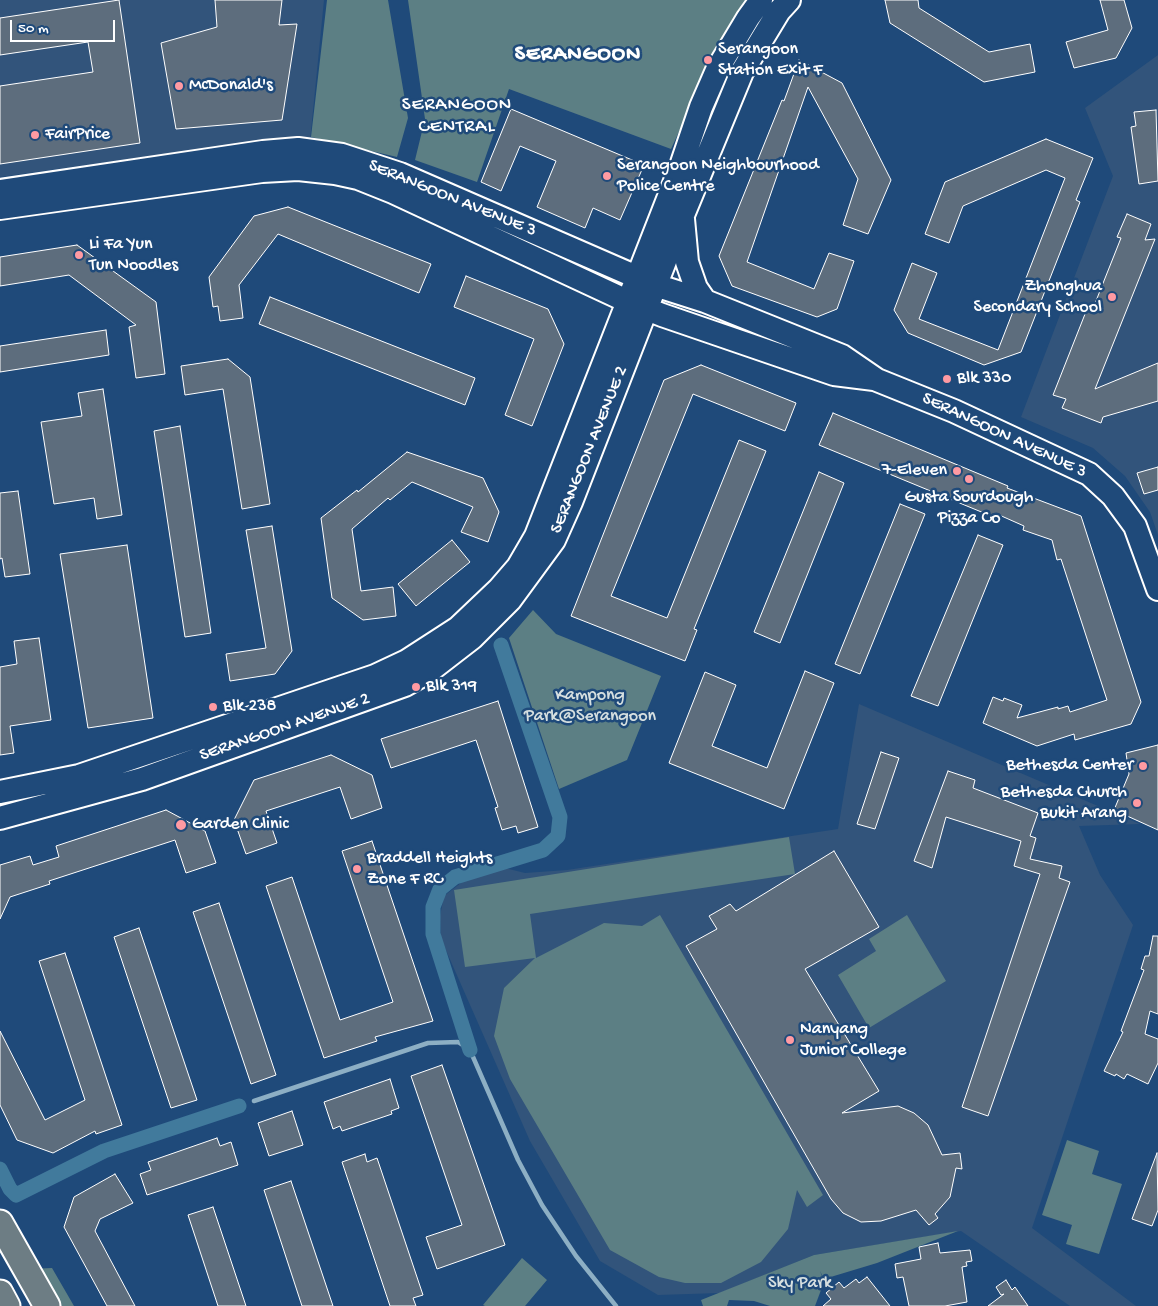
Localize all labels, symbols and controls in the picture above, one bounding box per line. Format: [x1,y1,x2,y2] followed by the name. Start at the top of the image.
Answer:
[12,10,118,42] scale bar
[18,20,49,38] text: 50 m
[718,39,823,82] place label: Serangoon Station Exit F
[514,43,642,69] district label: SERANGOON
[702,54,714,66] marker: Serangoon Station Exit F
[189,75,273,97] place label: McDonald's
[173,80,185,92] marker: McDonald's
[401,95,513,139] district label: SERANGOON CENTRAL
[45,124,110,146] place label: FairPrice
[29,129,41,141] marker: FairPrice
[365,155,539,243] street label: SERANGOON AVENUE 3
[617,155,819,198] place label: Serangoon Neighbourhood Police Centre
[601,170,613,182] marker: Serangoon Neighbourhood Police Centre
[89,234,178,276] place label: Li Fa Yun Tun Noodles
[73,249,85,261] marker: Li Fa Yun Tun Noodles
[974,276,1102,318] place label: Zhonghua Secondary School
[1106,291,1118,303] marker: Zhonghua Secondary School
[547,363,633,537] street label: SERANGOON AVENUE 2
[957,368,1011,390] place label: Blk 330
[941,373,953,385] marker: Blk 330
[918,388,1090,484] street label: SERANGOON AVENUE 3
[882,460,947,482] place label: 7-Eleven
[951,465,963,477] marker: 7-Eleven
[963,473,975,485] marker: Gusta Sourdough Pizza Co
[905,487,1033,530] place label: Gusta Sourdough Pizza Co
[426,676,477,698] place label: Blk 319
[410,681,422,693] marker: Blk 319
[524,685,656,728] park label: Kampong Park@Serangoon
[197,689,373,767] street label: SERANGOON AVENUE 2
[223,696,276,718] place label: Blk 238
[207,701,219,713] marker: Blk 238
[1006,755,1133,777] place label: Bethesda Center
[1137,760,1149,772] marker: Bethesda Center
[1001,782,1127,824] place label: Bethesda Church Bukit Arang
[1131,797,1143,809] marker: Bethesda Church Bukit Arang
[192,814,289,836] place label: Garden Clinic
[174,818,188,832] marker: Garden Clinic
[367,848,492,891] place label: Braddell Heights Zone F RC
[351,863,363,875] marker: Braddell Heights Zone F RC
[800,1019,906,1062] place label: Nanyang Junior College
[784,1034,796,1046] marker: Nanyang Junior College
[768,1273,832,1295] park label: Sky Park

